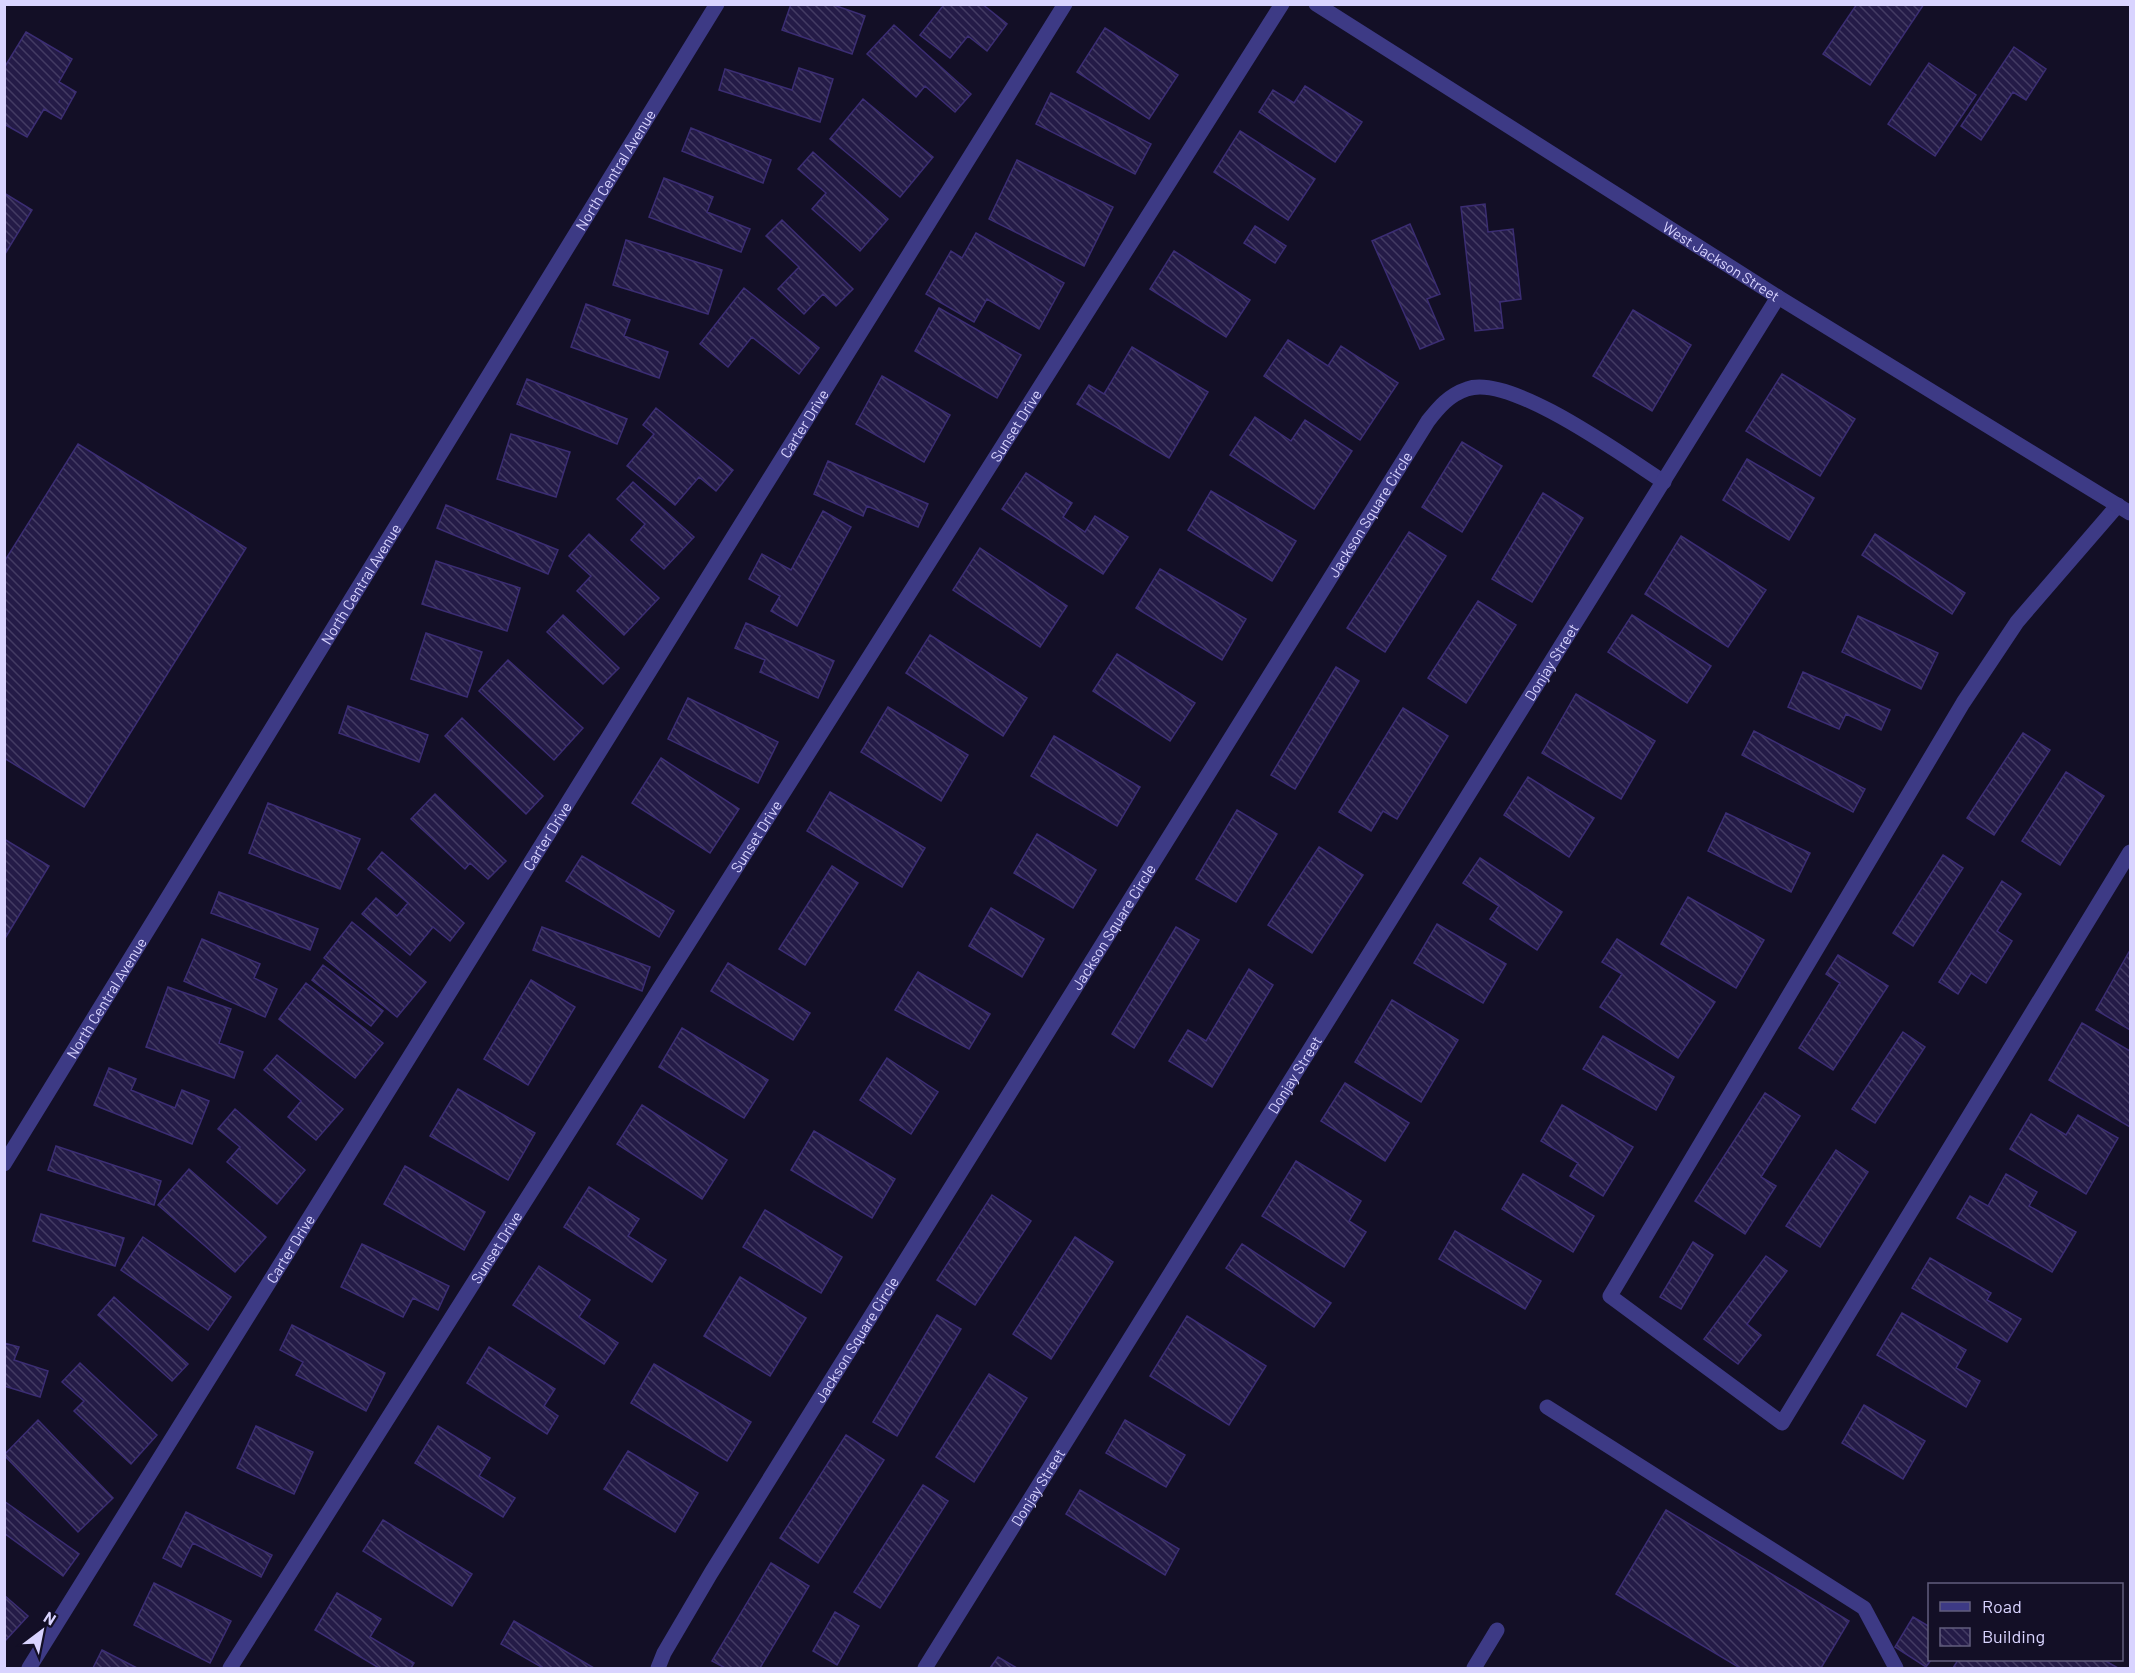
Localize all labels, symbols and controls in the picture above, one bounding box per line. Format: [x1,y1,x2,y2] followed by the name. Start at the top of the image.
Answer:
[571,106,659,234] street label: North Central Avenue
[1659,217,1783,305] street label: West Jackson Street
[776,386,832,461] street label: Carter Drive
[986,386,1045,465] street label: Sunset Drive
[1324,448,1416,581] street label: Jackson Square Circle
[317,520,405,648] street label: North Central Avenue
[1520,620,1582,704] street label: Donjay Street
[726,797,785,876] street label: Sunset Drive
[519,798,575,874] street label: Carter Drive
[1067,861,1159,993] street label: Jackson Square Circle
[62,934,150,1062] street label: North Central Avenue
[1263,1032,1325,1117] street label: Donjay Street
[467,1208,526,1287] street label: Sunset Drive
[262,1211,318,1286] street label: Carter Drive
[810,1273,902,1406] street label: Jackson Square Circle
[1007,1445,1068,1529] street label: Donjay Street
[1928,1583,2123,1661] legend
[1982,1595,2022,1617] text: Road
[12,1601,72,1661] north arrow
[41,1607,60,1629] text: N
[1982,1625,2045,1647] text: Building

